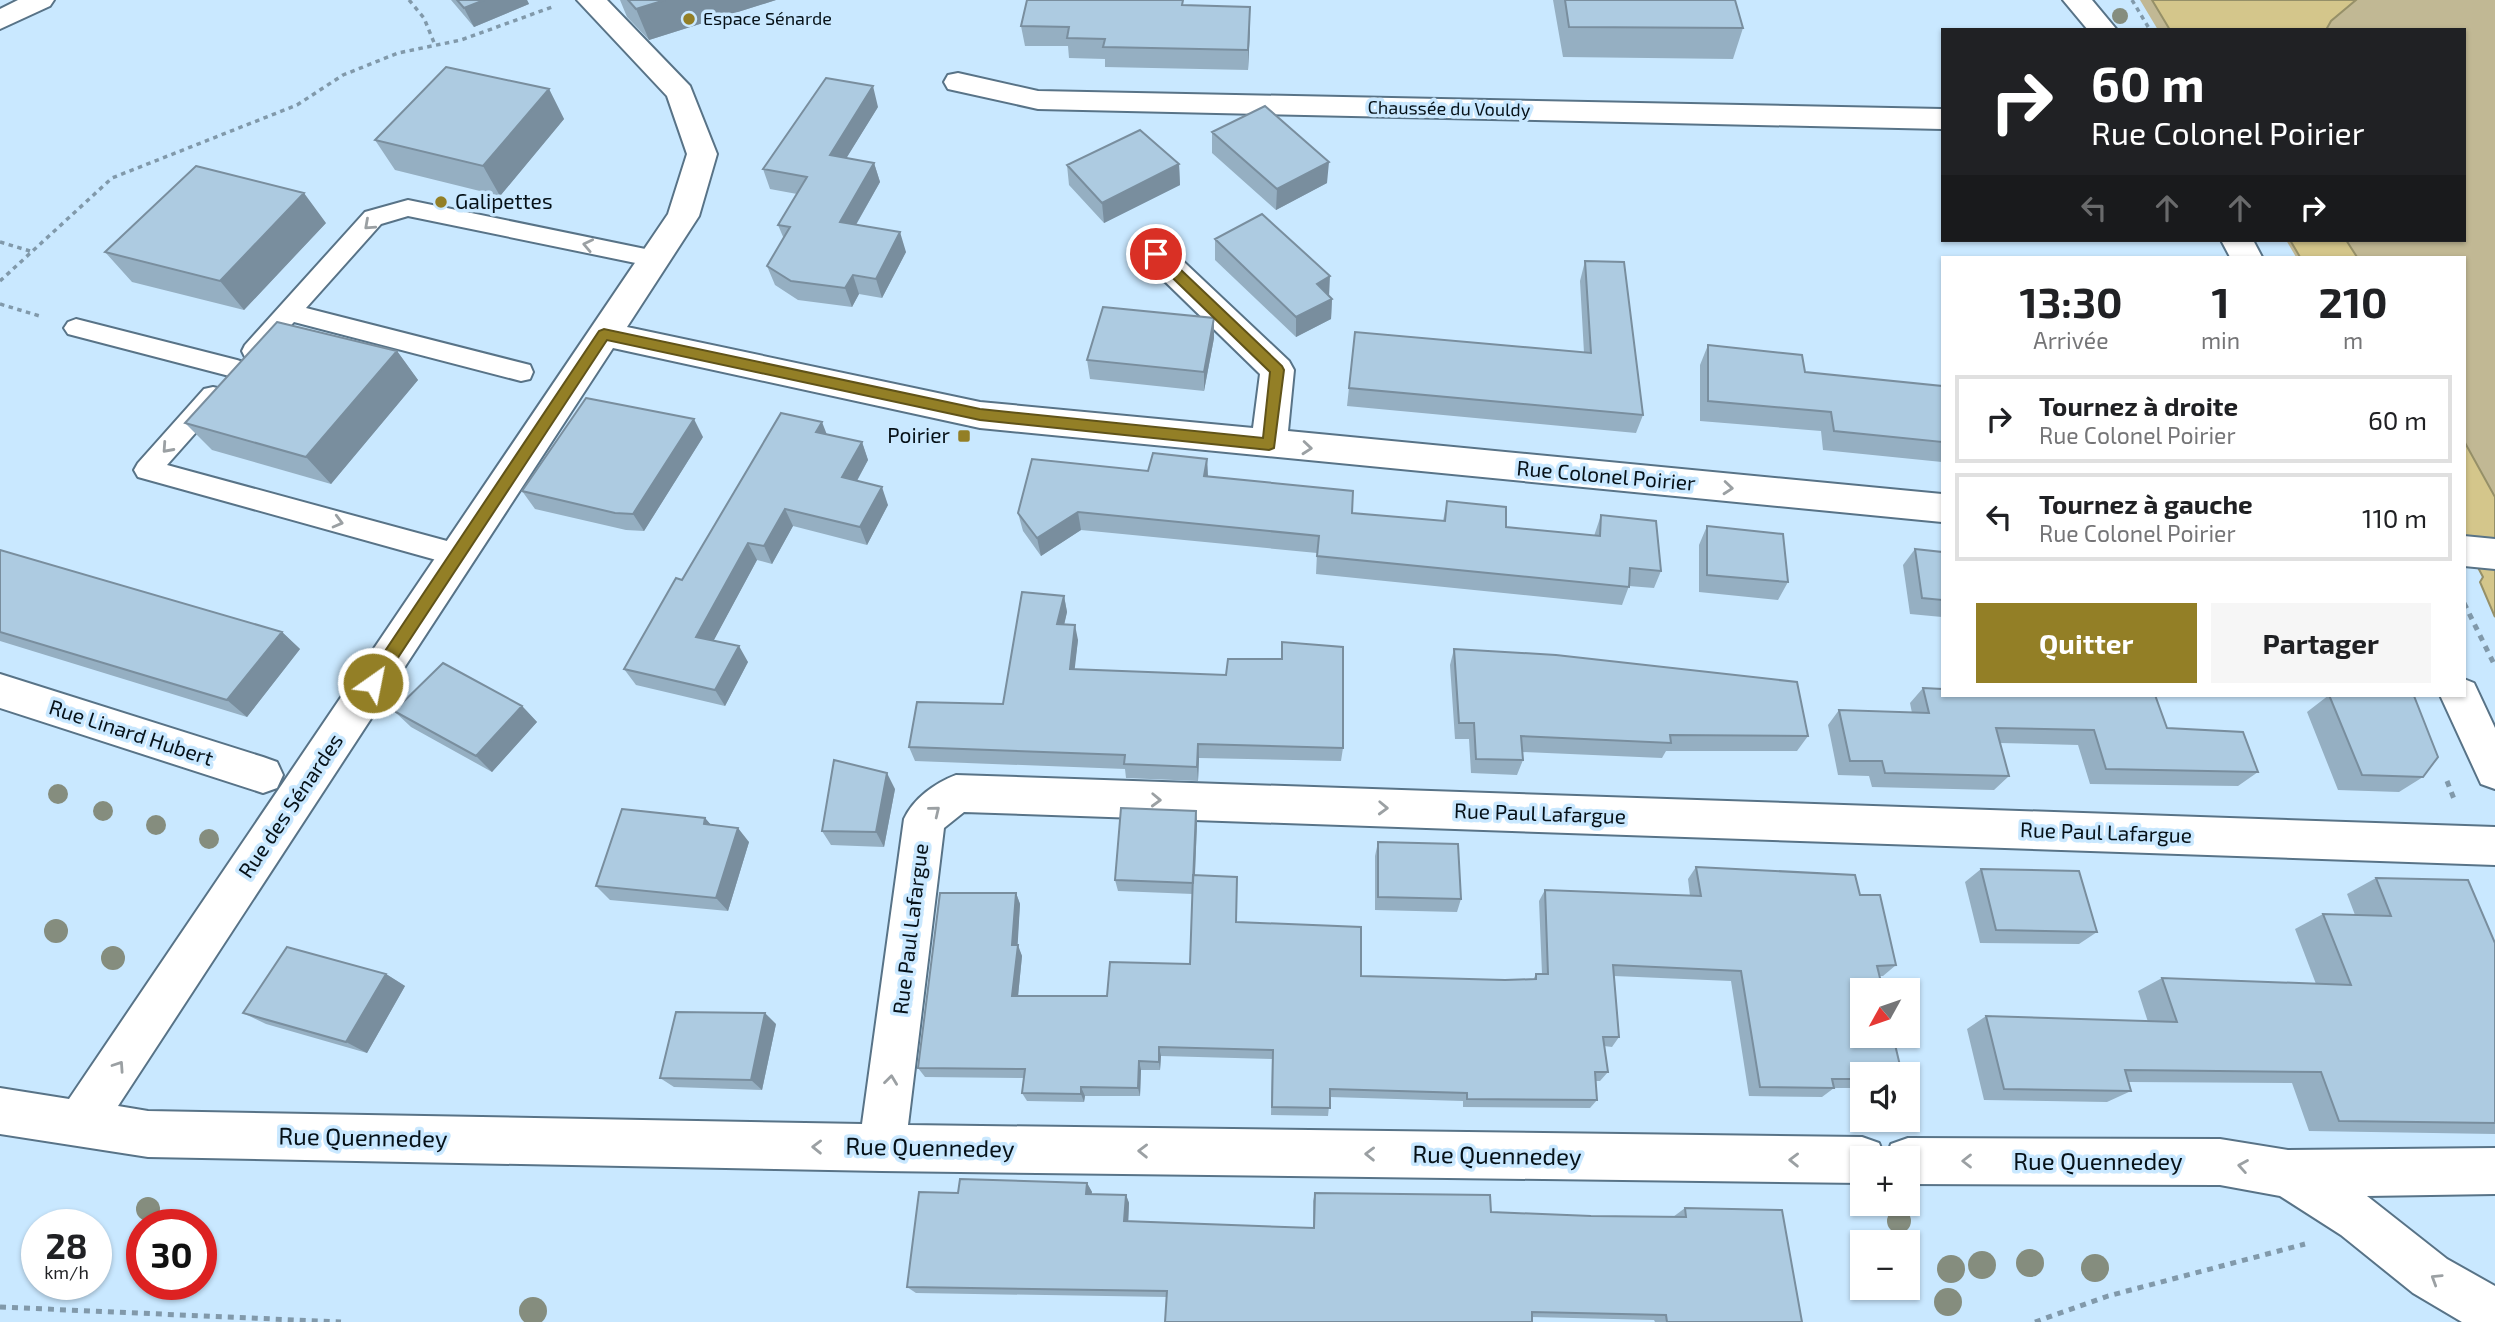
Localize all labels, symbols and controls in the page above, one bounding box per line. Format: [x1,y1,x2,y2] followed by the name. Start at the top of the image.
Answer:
[703,7,832,29] place label: Espace Sénarde
[681,11,697,27] marker: Espace Sénarde
[2091,53,2205,112] text: 60 m
[1976,56,2067,147] icon: right
[1368,96,1531,120] street label: Chaussée du Vouldy
[2091,113,2365,151] text: Rue Colonel Poirier
[455,188,553,213] place label: Galipettes
[2075,189,2113,227] icon: left
[2148,189,2186,227] icon: ahead
[2221,189,2259,227] icon: ahead
[2294,189,2332,227] icon: right
[433,194,449,210] marker: Galipettes
[364,217,377,229] one-way arrow
[1126,224,1186,284] pin
[1137,235,1175,273] icon: arrive
[582,238,594,253] one-way arrow
[2019,276,2122,326] text: 13:30
[2211,276,2230,326] text: 1
[2319,276,2388,326] text: 210
[2033,326,2109,354] text: Arrivée
[2201,326,2240,354] text: min
[2343,326,2363,354] text: m
[2039,390,2238,421] text: Tournez à droite
[1980,400,2018,438] icon: right
[2368,404,2427,435] text: 60 m
[2039,421,2236,449] text: Rue Colonel Poirier
[887,422,951,447] place label: Poirier
[956,428,972,444] marker: Poirier
[163,440,175,453] one-way arrow
[1301,440,1312,455] one-way arrow
[1516,454,1697,495] street label: Rue Colonel Poirier
[1723,480,1734,495] one-way arrow
[2039,488,2253,519] text: Tournez à gauche
[1980,498,2018,536] icon: left
[2362,502,2427,533] text: 110 m
[332,514,344,528] one-way arrow
[2039,519,2236,547] text: Rue Colonel Poirier
[1976,603,2197,683] button: Quitter
[2211,603,2431,683] button: Partager
[336,646,410,720] position arrow
[46,693,217,770] street label: Rue Linard Hubert
[232,728,347,882] street label: Rue des Sénardes
[1151,793,1162,808] one-way arrow
[1454,797,1627,828] street label: Rue Paul Lafargue
[1378,801,1389,816] one-way arrow
[927,806,939,819] one-way arrow
[2020,816,2193,847] street label: Rue Paul Lafargue
[887,842,932,1016] street label: Rue Paul Lafargue
[1850,978,1920,1048] north arrow
[1850,978,1920,1300] map controls
[111,1060,124,1073] one-way arrow
[1850,1062,1920,1132] button: sound
[884,1074,899,1086] one-way arrow
[278,1121,448,1152] street label: Rue Quennedey
[845,1131,1015,1162] street label: Rue Quennedey
[812,1139,823,1154] one-way arrow
[1412,1139,1582,1170] street label: Rue Quennedey
[1137,1143,1148,1159] one-way arrow
[1365,1146,1375,1162] one-way arrow
[1850,1146,1920,1216] button: +
[2013,1146,2183,1175] street label: Rue Quennedey
[1788,1152,1799,1167] one-way arrow
[1961,1153,1972,1169] one-way arrow
[2237,1160,2249,1175] one-way arrow
[126,1209,217,1300] speed limit sign: 30
[45,1224,88,1266] text: 28
[1850,1230,1920,1300] button: −
[44,1261,89,1283] text: km/h
[2431,1275,2444,1288] one-way arrow

